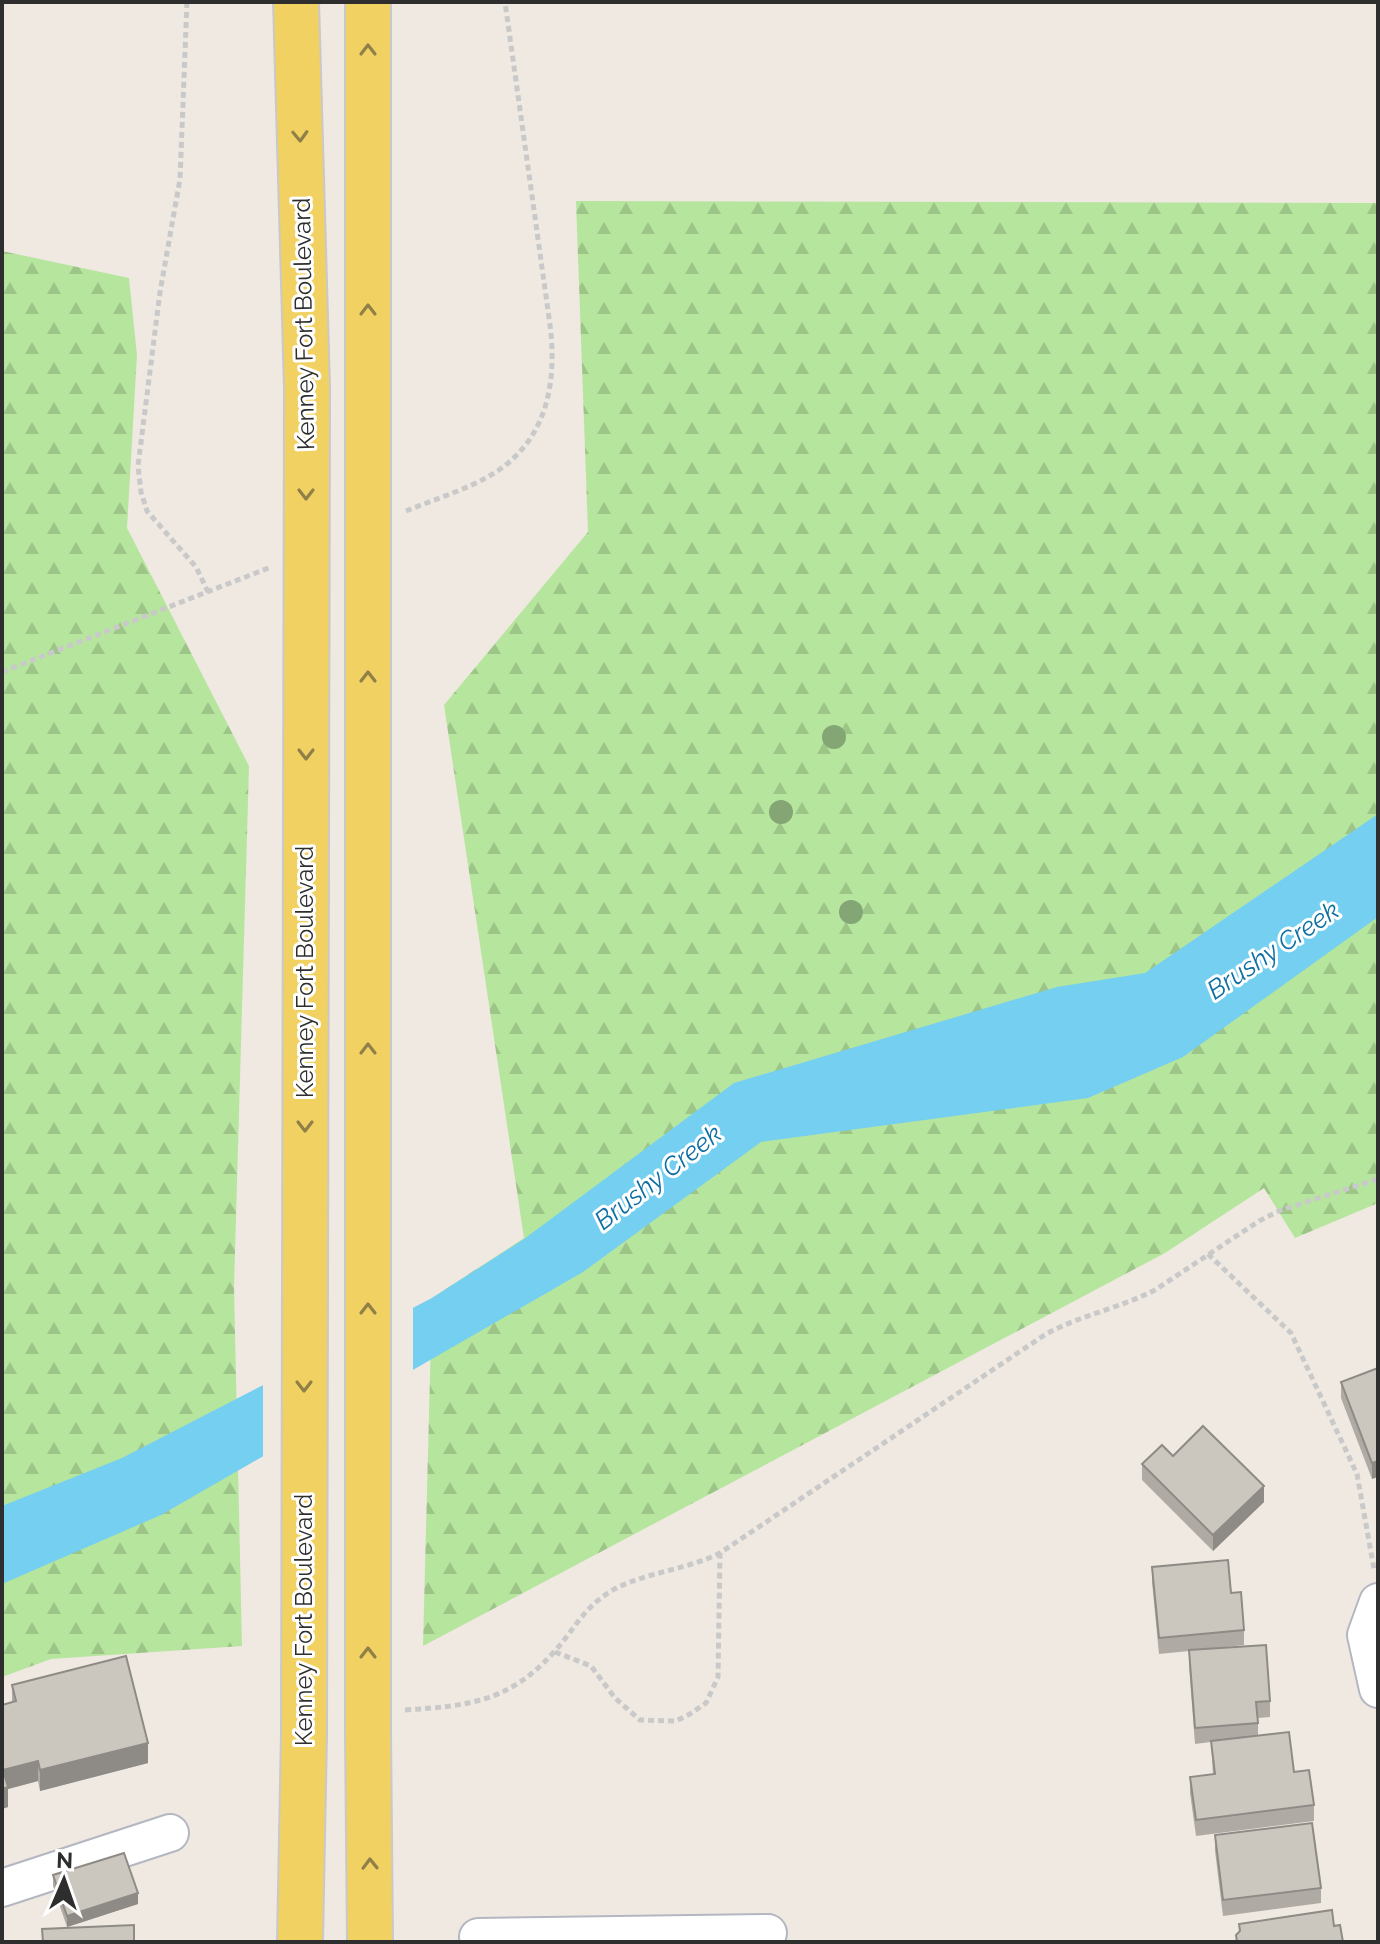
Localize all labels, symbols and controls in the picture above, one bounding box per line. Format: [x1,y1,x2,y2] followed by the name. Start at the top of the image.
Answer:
[359,43,377,56] one-way arrow
[291,130,309,143] one-way arrow
[287,197,320,451] street label: Kenney Fort Boulevard
[359,303,377,316] one-way arrow
[297,488,315,501] one-way arrow
[359,670,377,683] one-way arrow
[297,748,315,761] one-way arrow
[290,846,319,1098] street label: Kenney Fort Boulevard
[1201,895,1345,1005] water label: Brushy Creek
[359,1042,377,1055] one-way arrow
[589,1118,727,1236] water label: Brushy Creek
[296,1120,314,1133] one-way arrow
[359,1302,377,1315] one-way arrow
[295,1380,313,1393] one-way arrow
[289,1494,318,1746] street label: Kenney Fort Boulevard
[359,1646,377,1659] one-way arrow
[24,1840,104,1920] north arrow
[56,1847,74,1873] text: N
[361,1857,378,1870] one-way arrow

